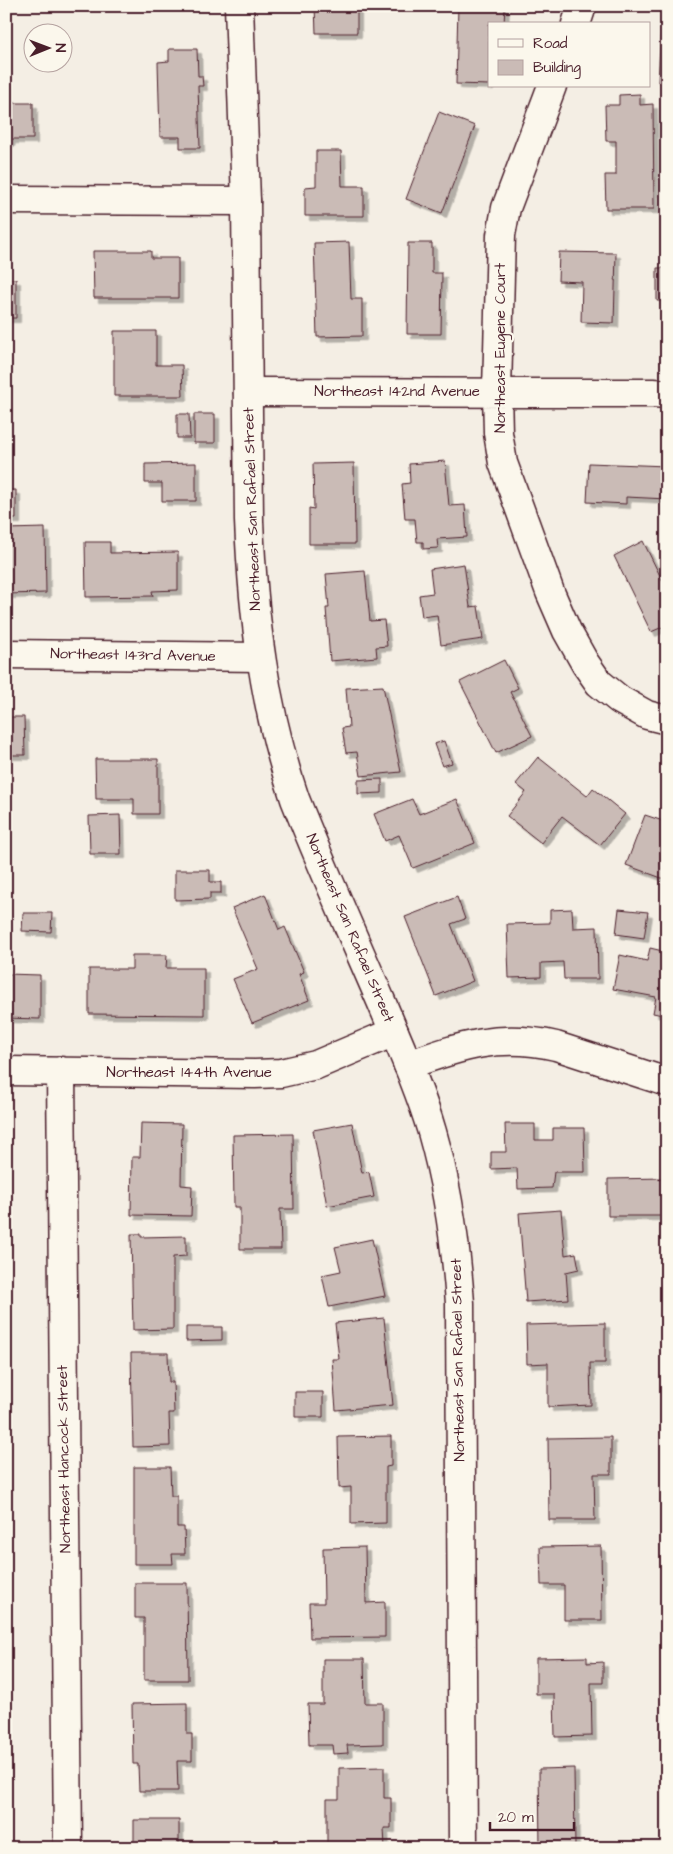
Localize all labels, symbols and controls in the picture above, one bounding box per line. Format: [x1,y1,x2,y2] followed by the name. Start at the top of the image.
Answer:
[22,22,72,72] north arrow
[488,22,650,88] legend
[533,33,568,54] text: Road
[50,43,70,53] text: N
[533,57,581,79] text: Building
[490,263,512,433] street label: Northeast Eugene Court
[314,381,480,402] street label: Northeast 142nd Avenue
[238,407,266,611] street label: Northeast San Rafael Street
[50,643,216,667] street label: Northeast 143rd Avenue
[301,830,399,1026] street label: Northeast San Rafael Street
[106,1062,272,1083] street label: Northeast 144th Avenue
[446,1258,470,1462] street label: Northeast San Rafael Street
[52,1365,76,1553] street label: Northeast Hancock Street
[490,1799,574,1831] scale bar
[498,1807,534,1828] text: 20 m

